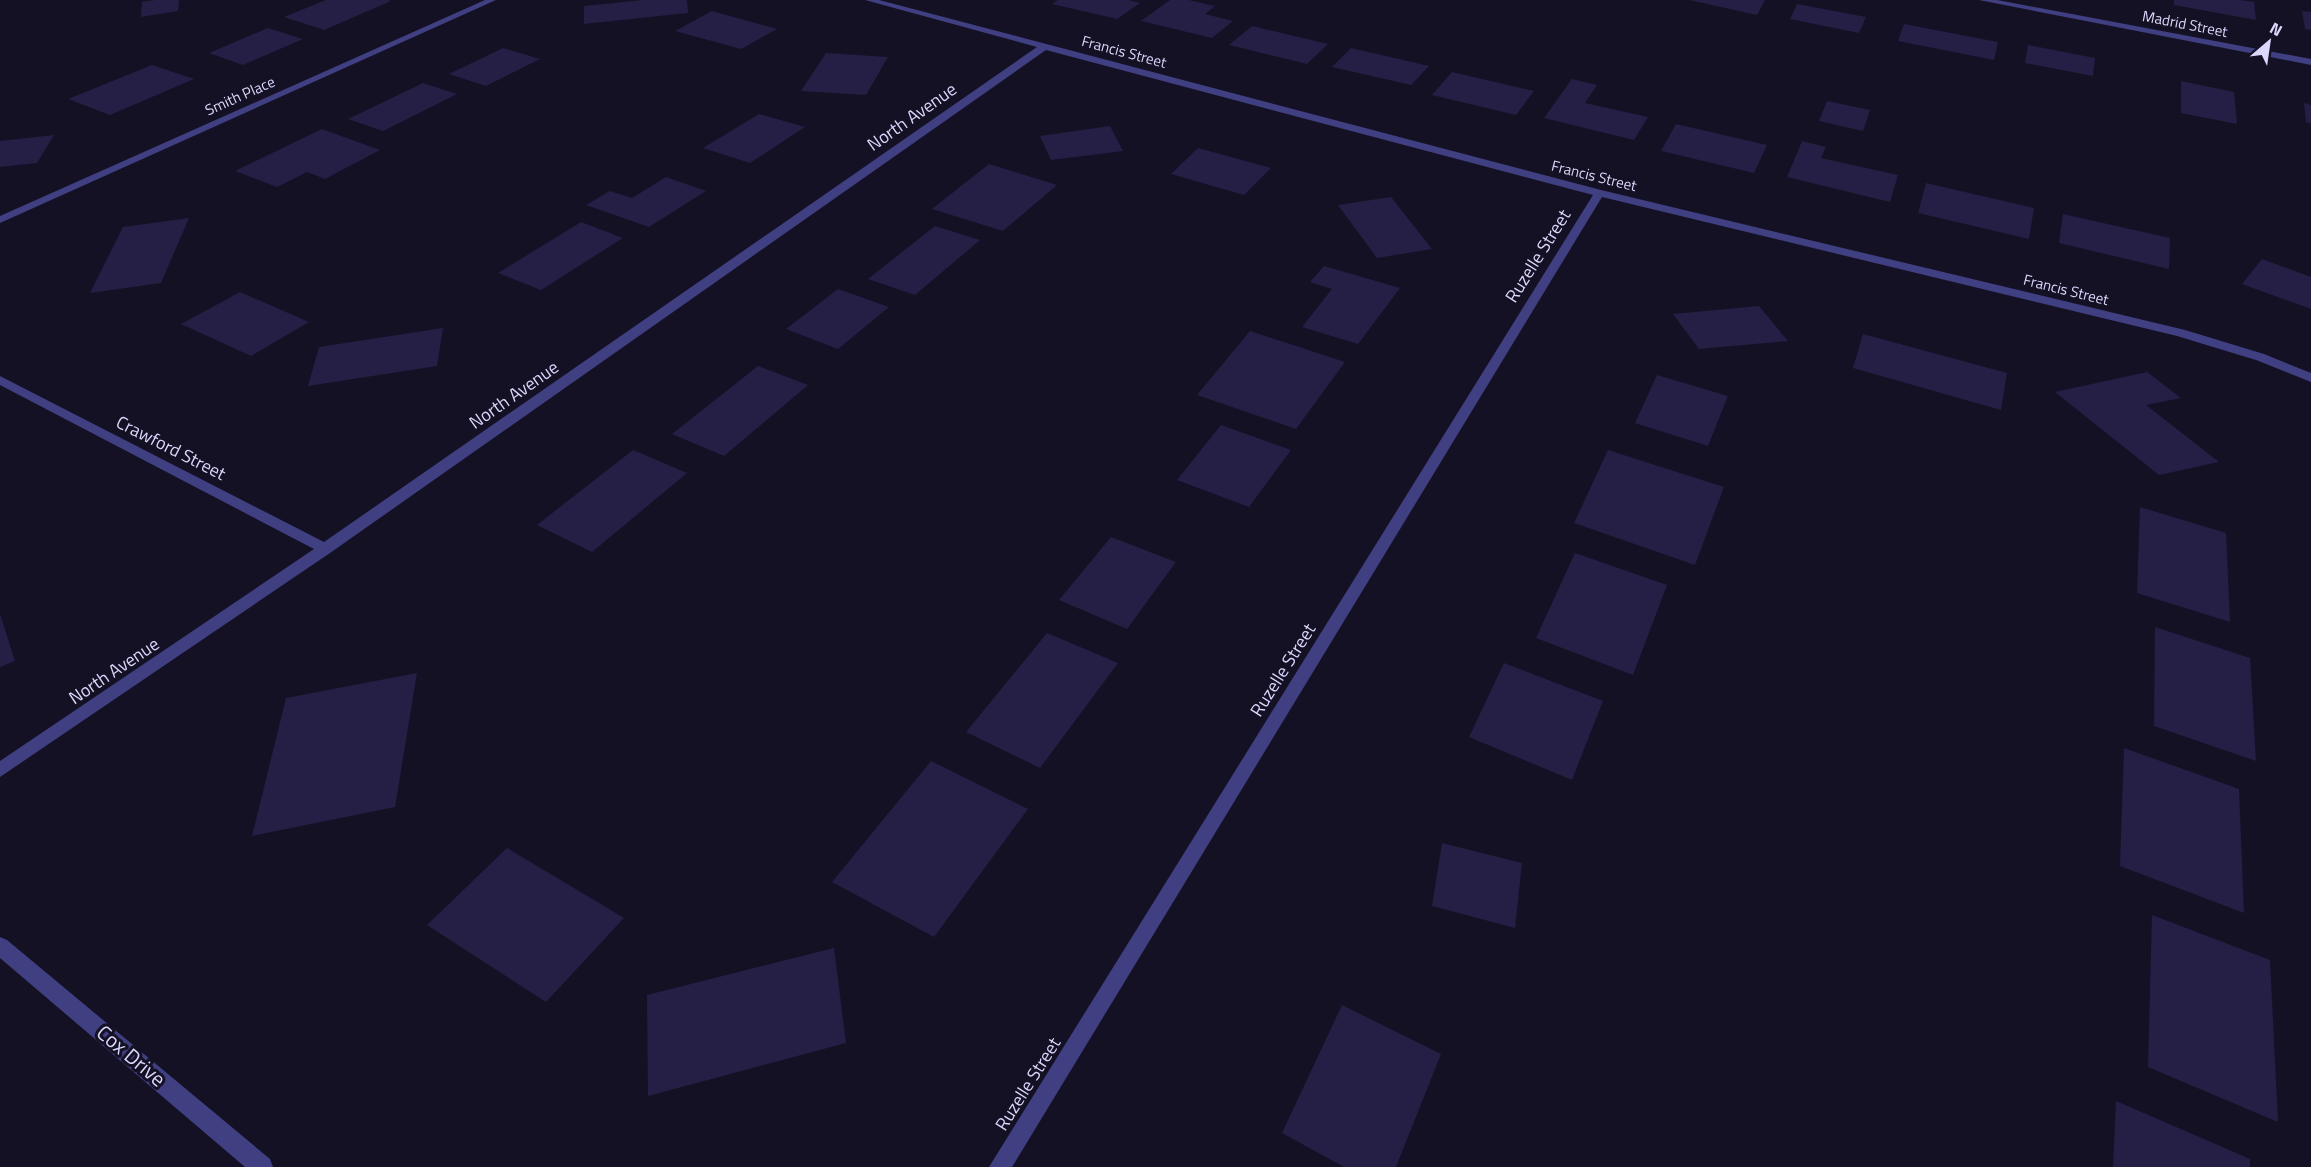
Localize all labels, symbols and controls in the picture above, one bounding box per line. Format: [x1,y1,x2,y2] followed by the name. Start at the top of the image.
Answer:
[2140,4,2230,43] street label: Madrid Street
[2239,12,2299,72] north arrow
[2266,16,2287,42] text: N
[1079,29,1170,74] street label: Francis Street
[201,70,278,121] street label: Smith Place
[861,76,962,157] street label: North Avenue
[1549,154,1640,197] street label: Francis Street
[1498,203,1577,308] street label: Ruzelle Street
[2021,268,2112,311] street label: Francis Street
[463,354,564,435] street label: North Avenue
[112,408,231,487] street label: Crawford Street
[1243,617,1322,722] street label: Ruzelle Street
[63,630,164,711] street label: North Avenue
[90,1017,173,1094] street label: Cox Drive
[988,1031,1067,1136] street label: Ruzelle Street

